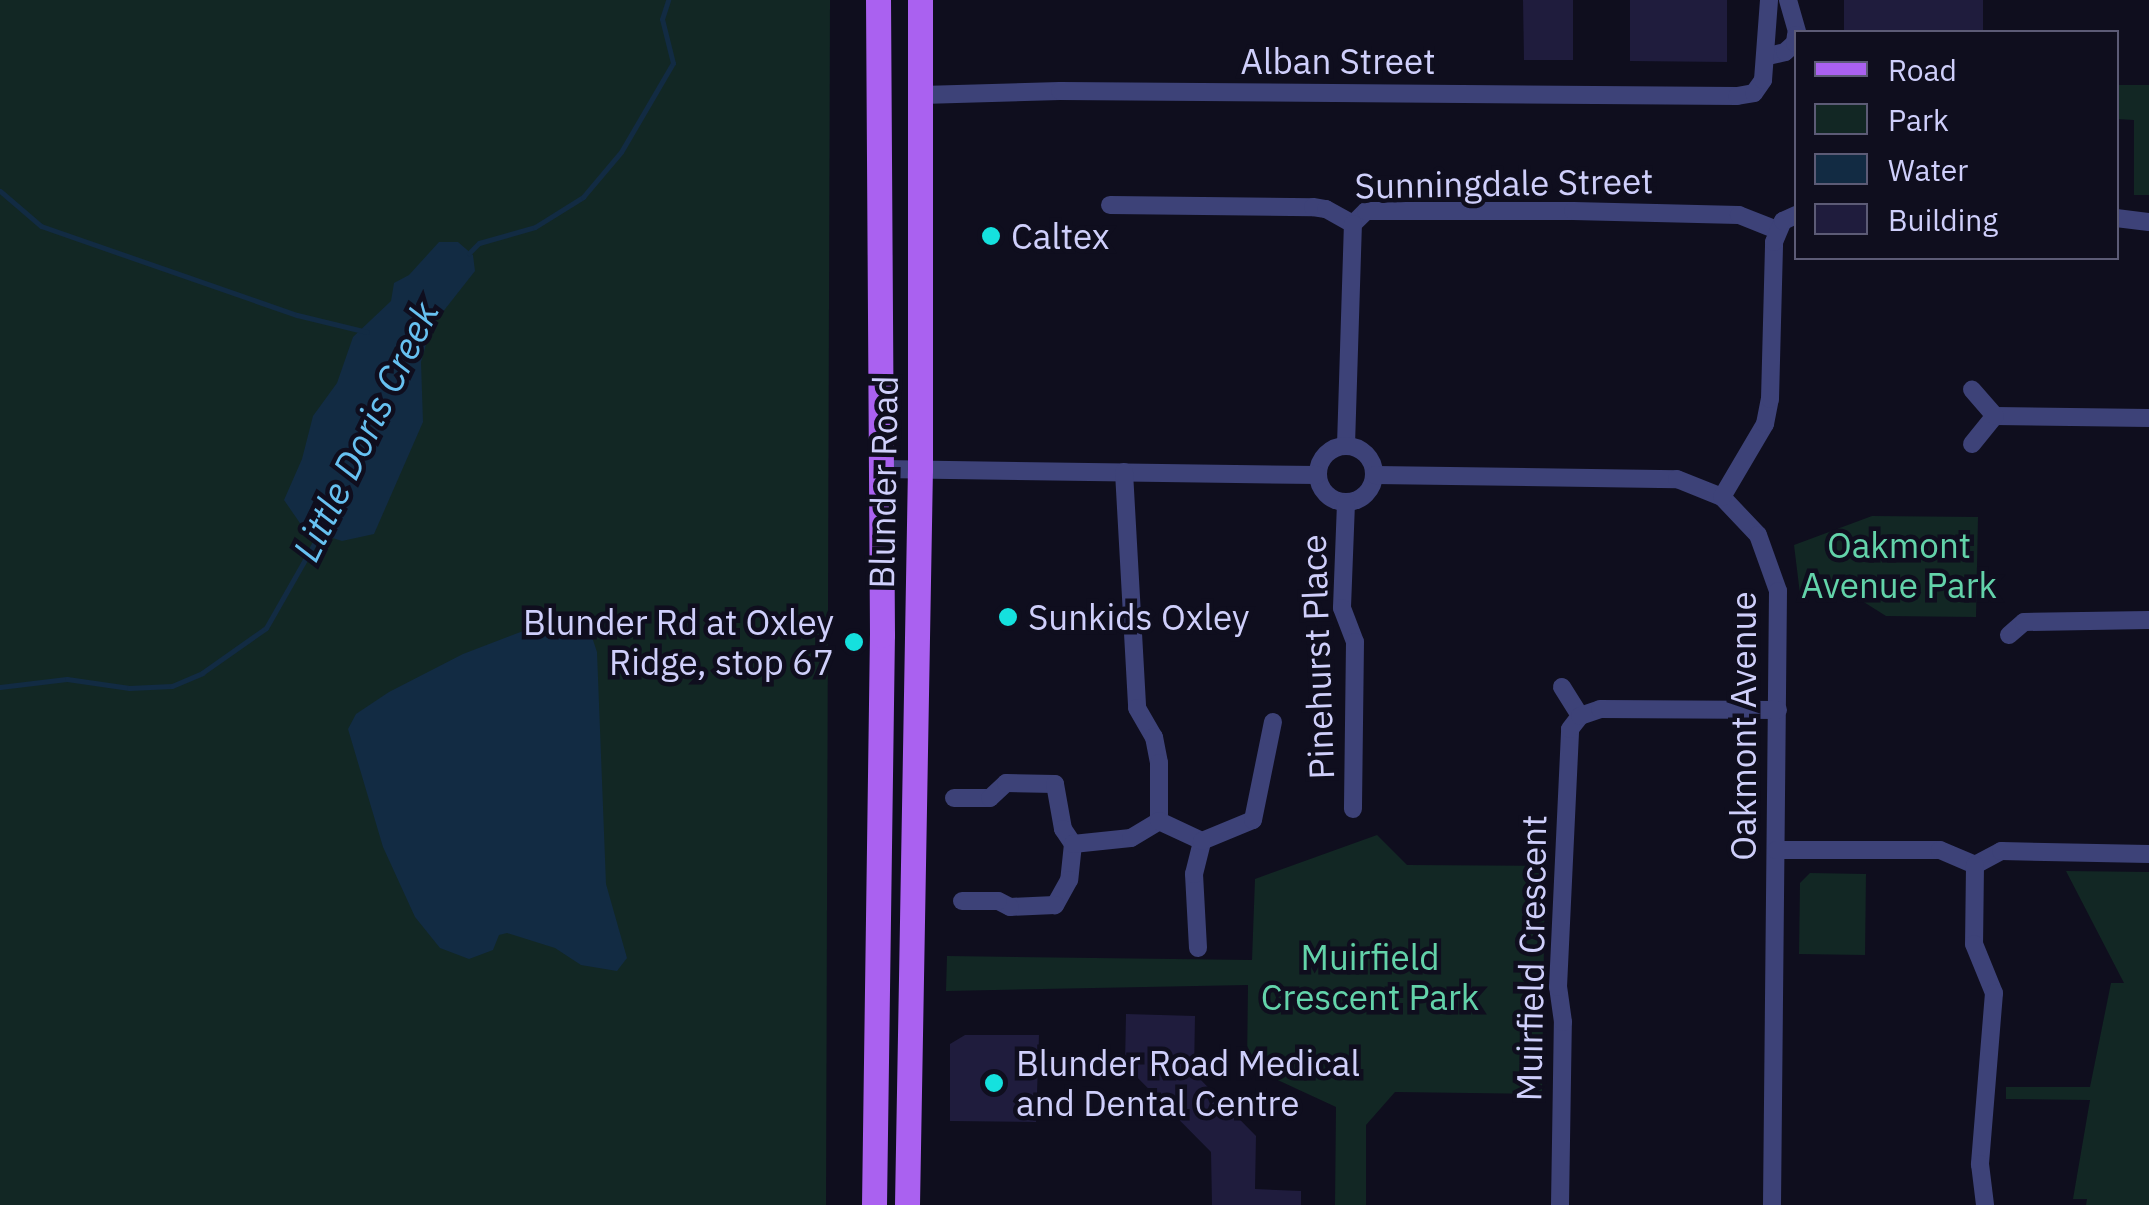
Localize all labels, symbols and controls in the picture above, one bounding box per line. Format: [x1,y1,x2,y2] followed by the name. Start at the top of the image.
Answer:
[1794,30,2119,260] legend
[1240,40,1436,82] street label: Alban Street
[1888,50,1957,89] text: Road
[1888,100,1949,139] text: Park
[1888,150,1968,189] text: Water
[1354,159,1654,207] street label: Sunningdale Street
[1888,200,1998,239] text: Building
[1011,215,1109,257] place label: Caltex
[980,225,1002,247] marker: Caltex
[283,294,447,568] water label: Little Doris Creek
[860,375,906,589] street label: Blunder Road
[1801,524,1997,606] park label: Oakmont Avenue Park
[1292,534,1342,780] street label: Pinehurst Place
[1722,591,1764,861] street label: Oakmont Avenue
[1028,596,1249,638] place label: Sunkids Oxley
[523,601,834,683] place label: Blunder Rd at Oxley Ridge, stop 67
[997,606,1019,628] marker: Sunkids Oxley
[843,631,865,653] marker: Blunder Rd at Oxley Ridge, stop 67
[1508,814,1554,1102] street label: Muirfield Crescent
[1261,936,1479,1018] park label: Muirfield Crescent Park
[1016,1042,1360,1124] place label: Blunder Road Medical and Dental Centre
[981,1070,1007,1096] marker: Blunder Road Medical and Dental Centre

